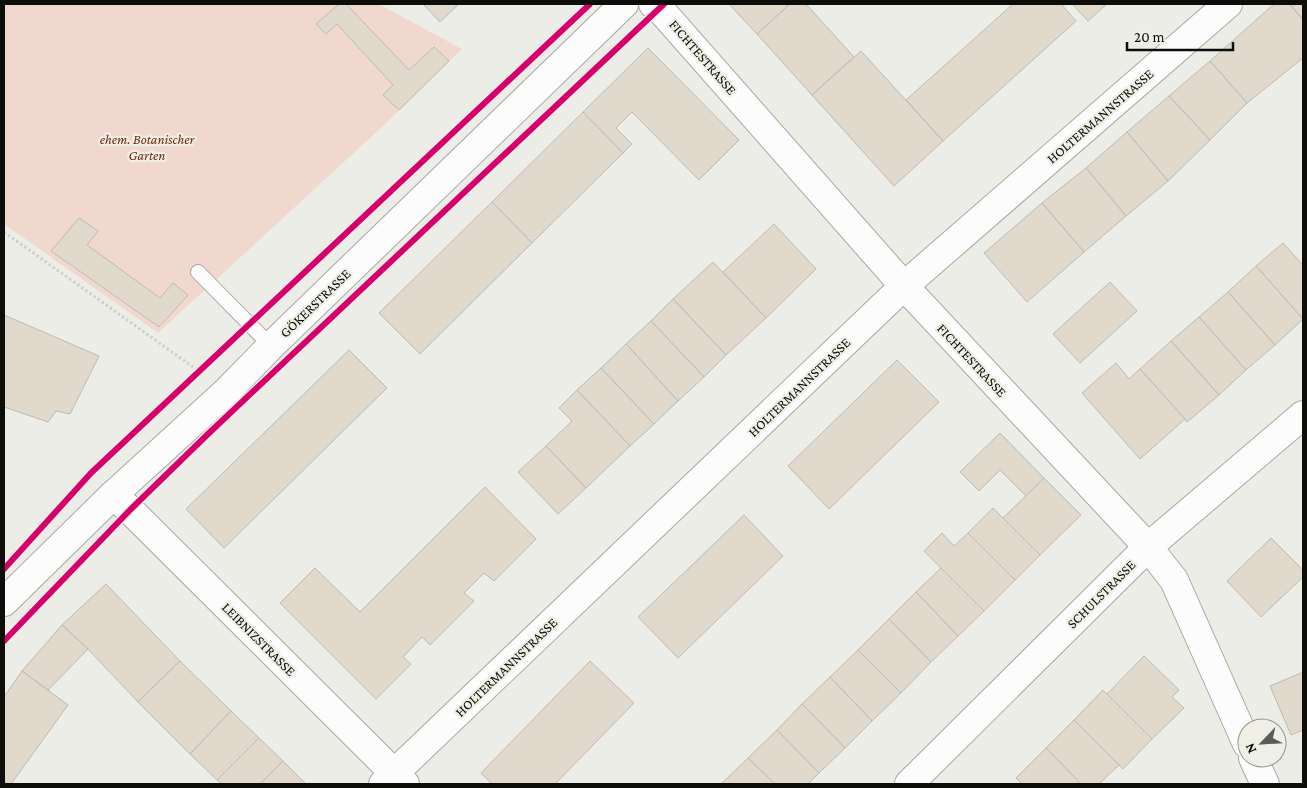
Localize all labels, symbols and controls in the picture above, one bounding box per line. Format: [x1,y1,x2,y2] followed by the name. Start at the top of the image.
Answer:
[666,16,740,98] street label: FICHTESTRASSE
[1127,20,1233,52] scale bar
[1134,29,1165,45] text: 20 m
[1044,65,1157,167] street label: HOLTERMANNSTRASSE
[100,131,195,163] park label: ehem. Botanischer Garten
[277,265,354,341] street label: GÖKERSTRASSE
[934,320,1010,400] street label: FICHTESTRASSE
[745,334,854,440] street label: HOLTERMANNSTRASSE
[1064,556,1139,631] street label: SCHULSTRASSE
[219,599,299,679] street label: LEIBNIZSTRASSE
[452,614,561,720] street label: HOLTERMANNSTRASSE
[1237,718,1287,768] north arrow
[1241,740,1259,756] text: N

